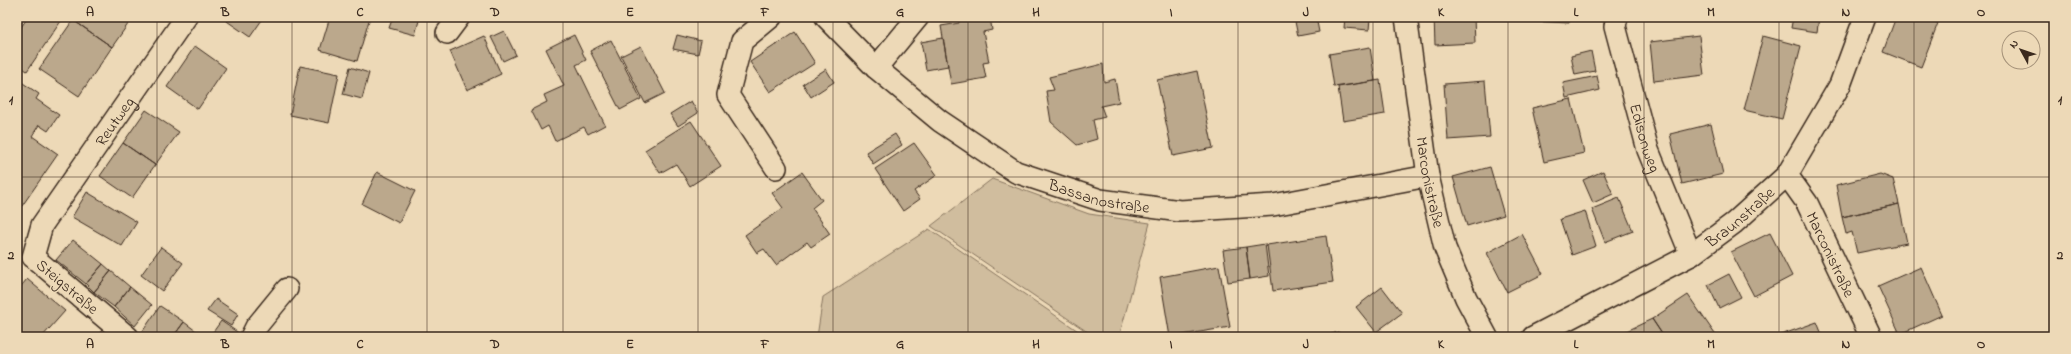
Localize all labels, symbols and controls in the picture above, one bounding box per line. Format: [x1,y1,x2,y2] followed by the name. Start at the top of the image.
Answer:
[86,3,94,22] text: A
[220,3,230,22] text: B
[356,3,364,22] text: C
[489,3,500,22] text: D
[626,3,634,22] text: E
[760,3,770,22] text: F
[896,3,904,22] text: G
[1032,3,1040,22] text: H
[1169,3,1173,22] text: I
[1303,3,1309,22] text: J
[1438,3,1445,22] text: K
[1574,3,1580,22] text: L
[1707,3,1715,22] text: M
[1842,3,1851,22] text: N
[1977,3,1986,22] text: O
[2001,30,2041,70] north arrow
[2006,36,2023,52] text: N
[9,91,14,110] text: 1
[2058,91,2063,110] text: 1
[90,92,141,152] street label: Reutweg
[1622,101,1666,176] street label: Edisonweg
[1409,135,1450,231] street label: Marconistraße
[1044,173,1152,221] street label: Bassanostraße
[1700,181,1781,255] street label: Braunstraße
[1799,208,1861,302] street label: Marconistraße
[7,246,15,265] text: 2
[2056,246,2064,265] text: 2
[30,254,104,322] street label: Steigstraße
[86,335,94,354] text: A
[220,335,230,354] text: B
[356,335,364,354] text: C
[489,335,500,354] text: D
[626,335,634,354] text: E
[760,335,770,354] text: F
[896,335,904,354] text: G
[1032,335,1040,354] text: H
[1169,335,1173,354] text: I
[1303,335,1309,354] text: J
[1438,335,1445,354] text: K
[1574,335,1580,354] text: L
[1707,335,1715,354] text: M
[1842,335,1851,354] text: N
[1977,335,1986,354] text: O

